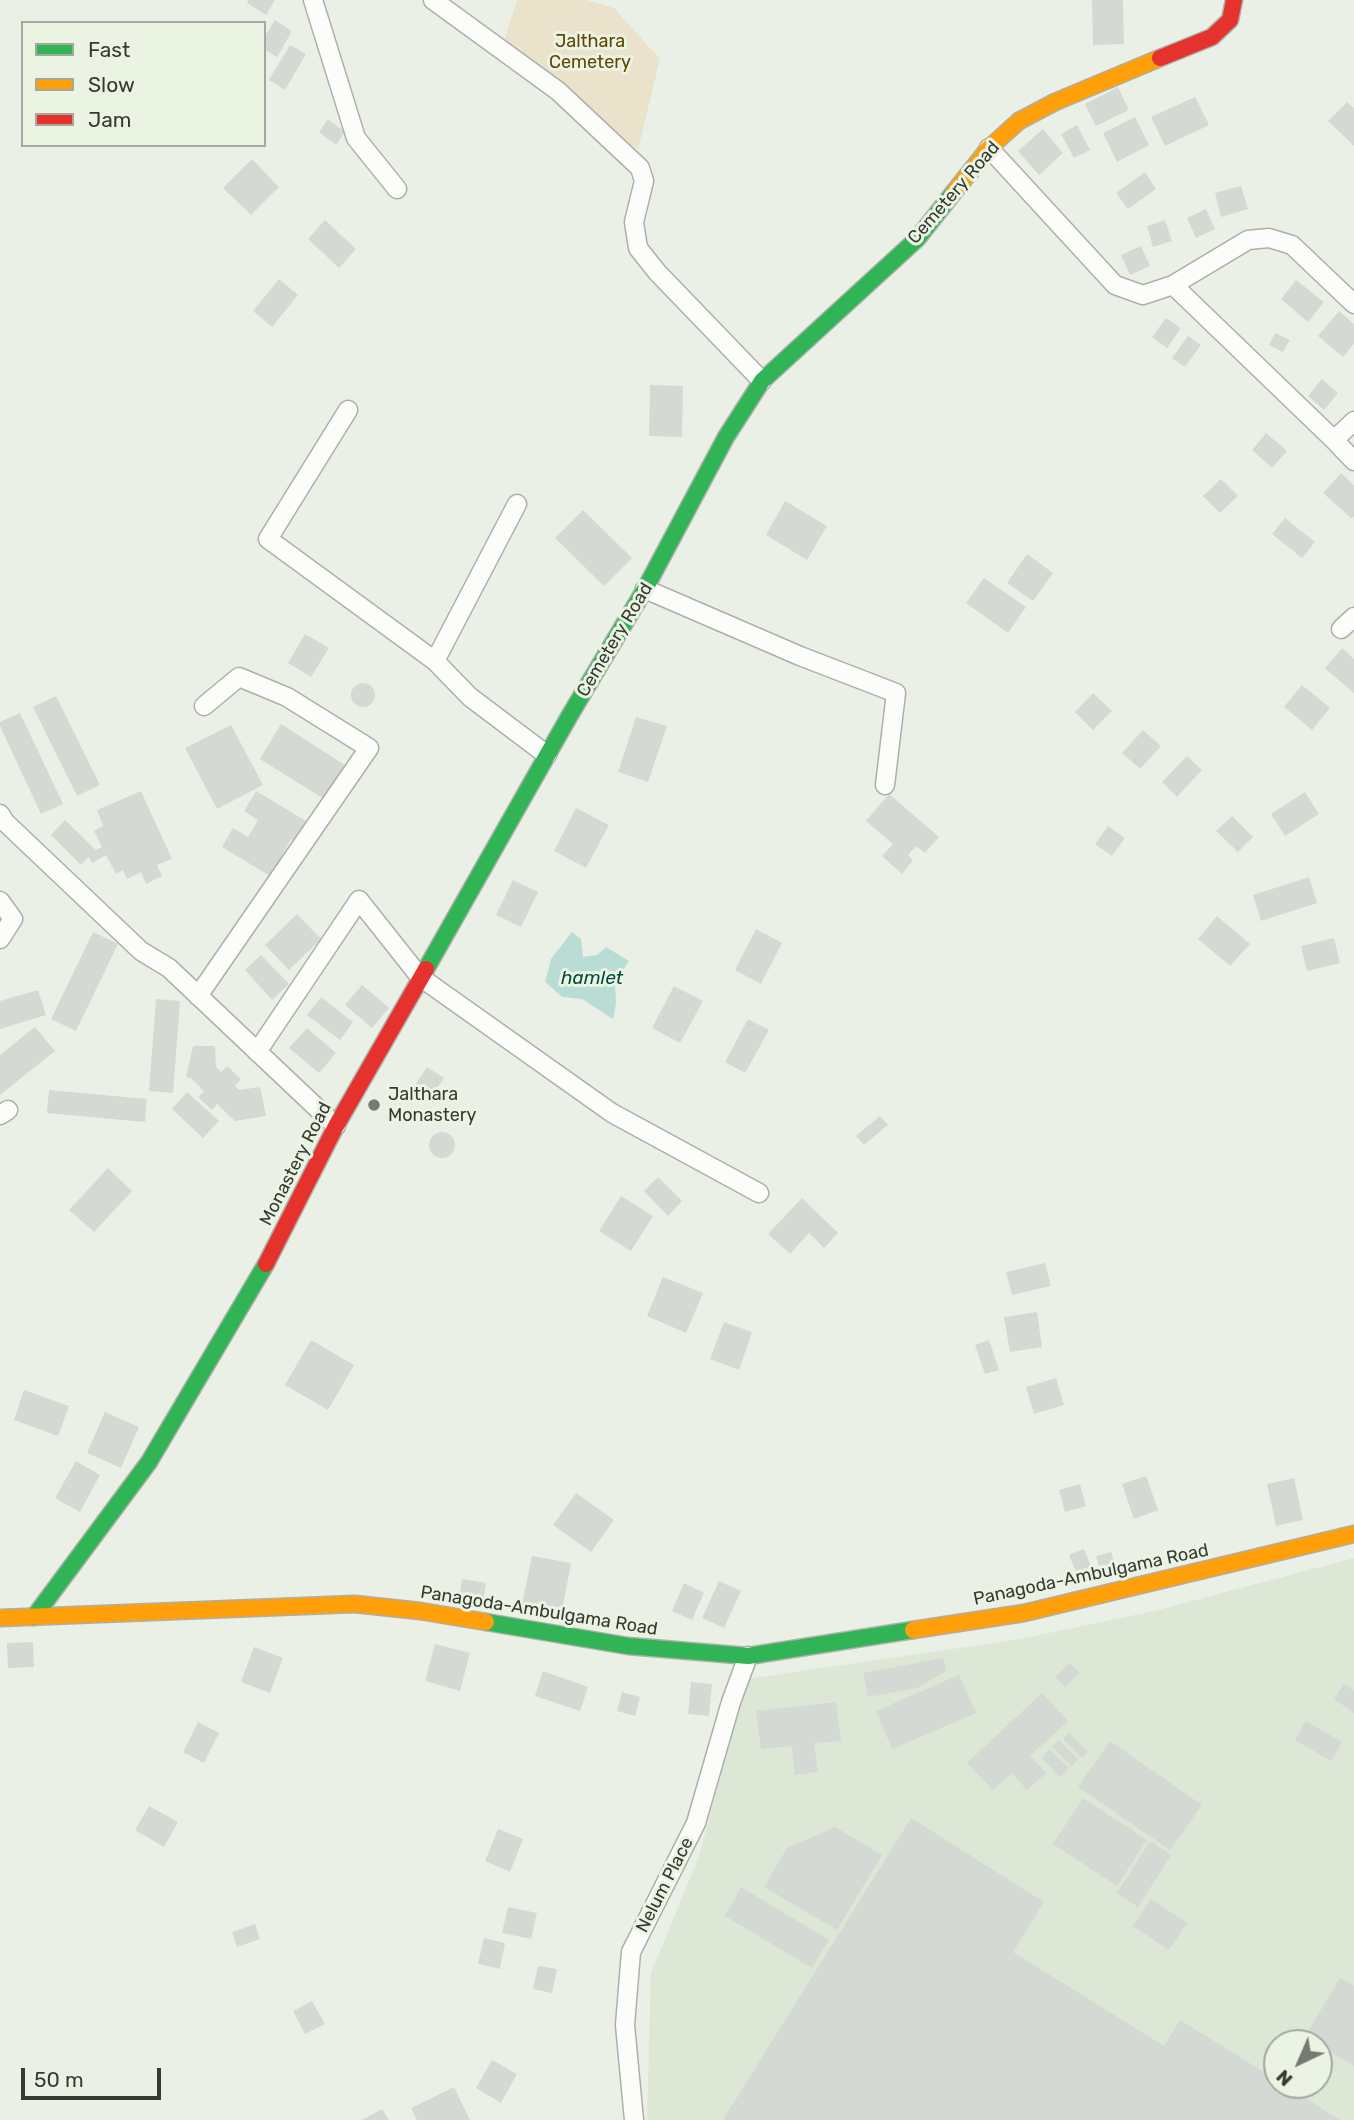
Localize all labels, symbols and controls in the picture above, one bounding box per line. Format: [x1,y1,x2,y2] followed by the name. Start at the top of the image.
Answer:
[21,21,266,147] legend
[549,31,631,74] park label: Jalthara Cemetery
[88,37,130,62] text: Fast
[88,72,135,97] text: Slow
[88,107,132,132] text: Jam
[904,137,1004,249] street label: Cemetery Road
[573,579,657,701] street label: Cemetery Road
[561,968,623,990] water label: hamlet
[388,1084,477,1126] place label: Jalthara Monastery
[366,1097,382,1113] marker: Jalthara Monastery
[256,1099,336,1229] street label: Monastery Road
[971,1540,1211,1610] street label: Panagoda-Ambulgama Road
[419,1582,659,1640] street label: Panagoda-Ambulgama Road
[632,1834,698,1936] street label: Nelum Place
[1263,2029,1333,2099] north arrow
[24,2054,164,2098] scale bar
[1272,2065,1297,2091] text: N
[34,2067,84,2092] text: 50 m

